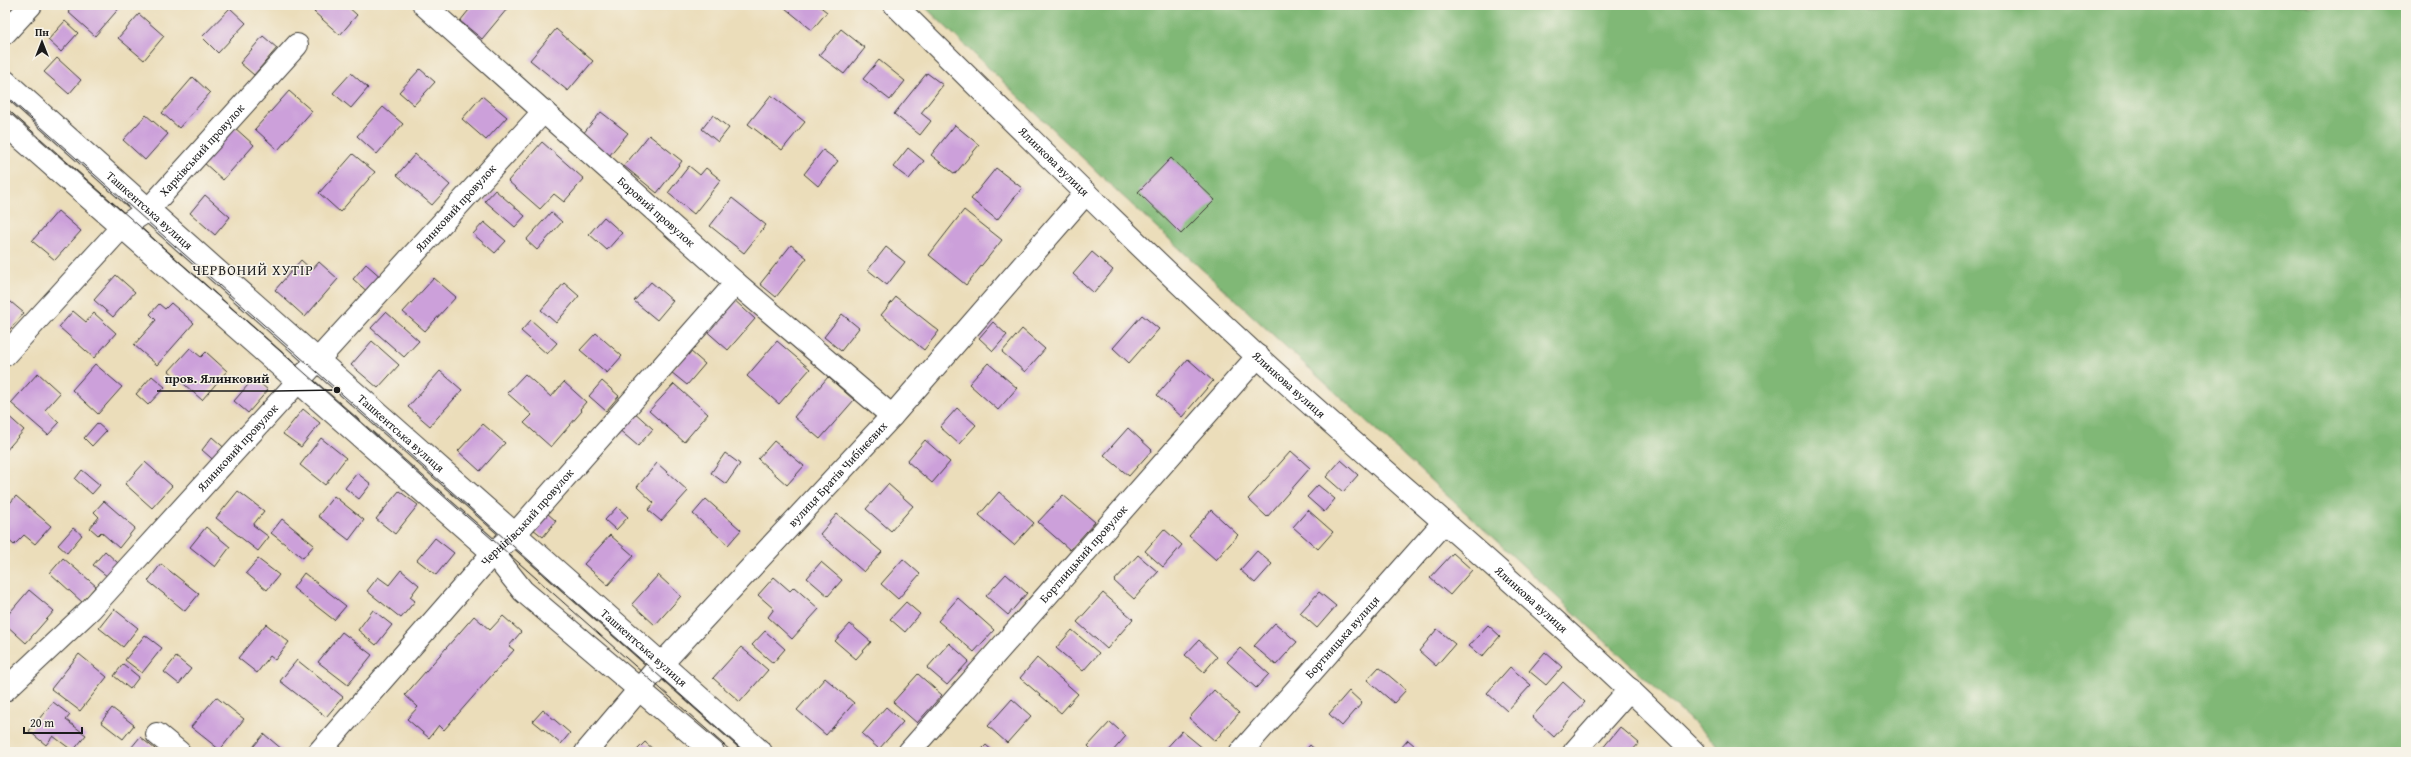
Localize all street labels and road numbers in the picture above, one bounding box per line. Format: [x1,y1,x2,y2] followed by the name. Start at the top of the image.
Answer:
[155,99,249,200] street label: Харківський провулок
[1014,122,1093,200] street label: Ялинкова вулиця
[410,160,500,256] street label: Ялинковий провулок
[103,167,197,253] street label: Ташкентська вулиця
[614,172,700,251] street label: Боровий провулок
[1248,346,1329,422] street label: Ялинкова вулиця
[354,390,448,476] street label: Ташкентська вулиця
[192,399,282,496] street label: Ялинковий провулок
[784,417,892,530] street label: вулиця Братів Чибінєєвих
[477,464,578,569] street label: Чернігівський провулок
[1035,500,1131,606] street label: Бортницький провулок
[1491,561,1572,637] street label: Ялинкова вулиця
[1301,592,1383,682] street label: Бортницька вулиця
[597,604,691,690] street label: Ташкентська вулиця

